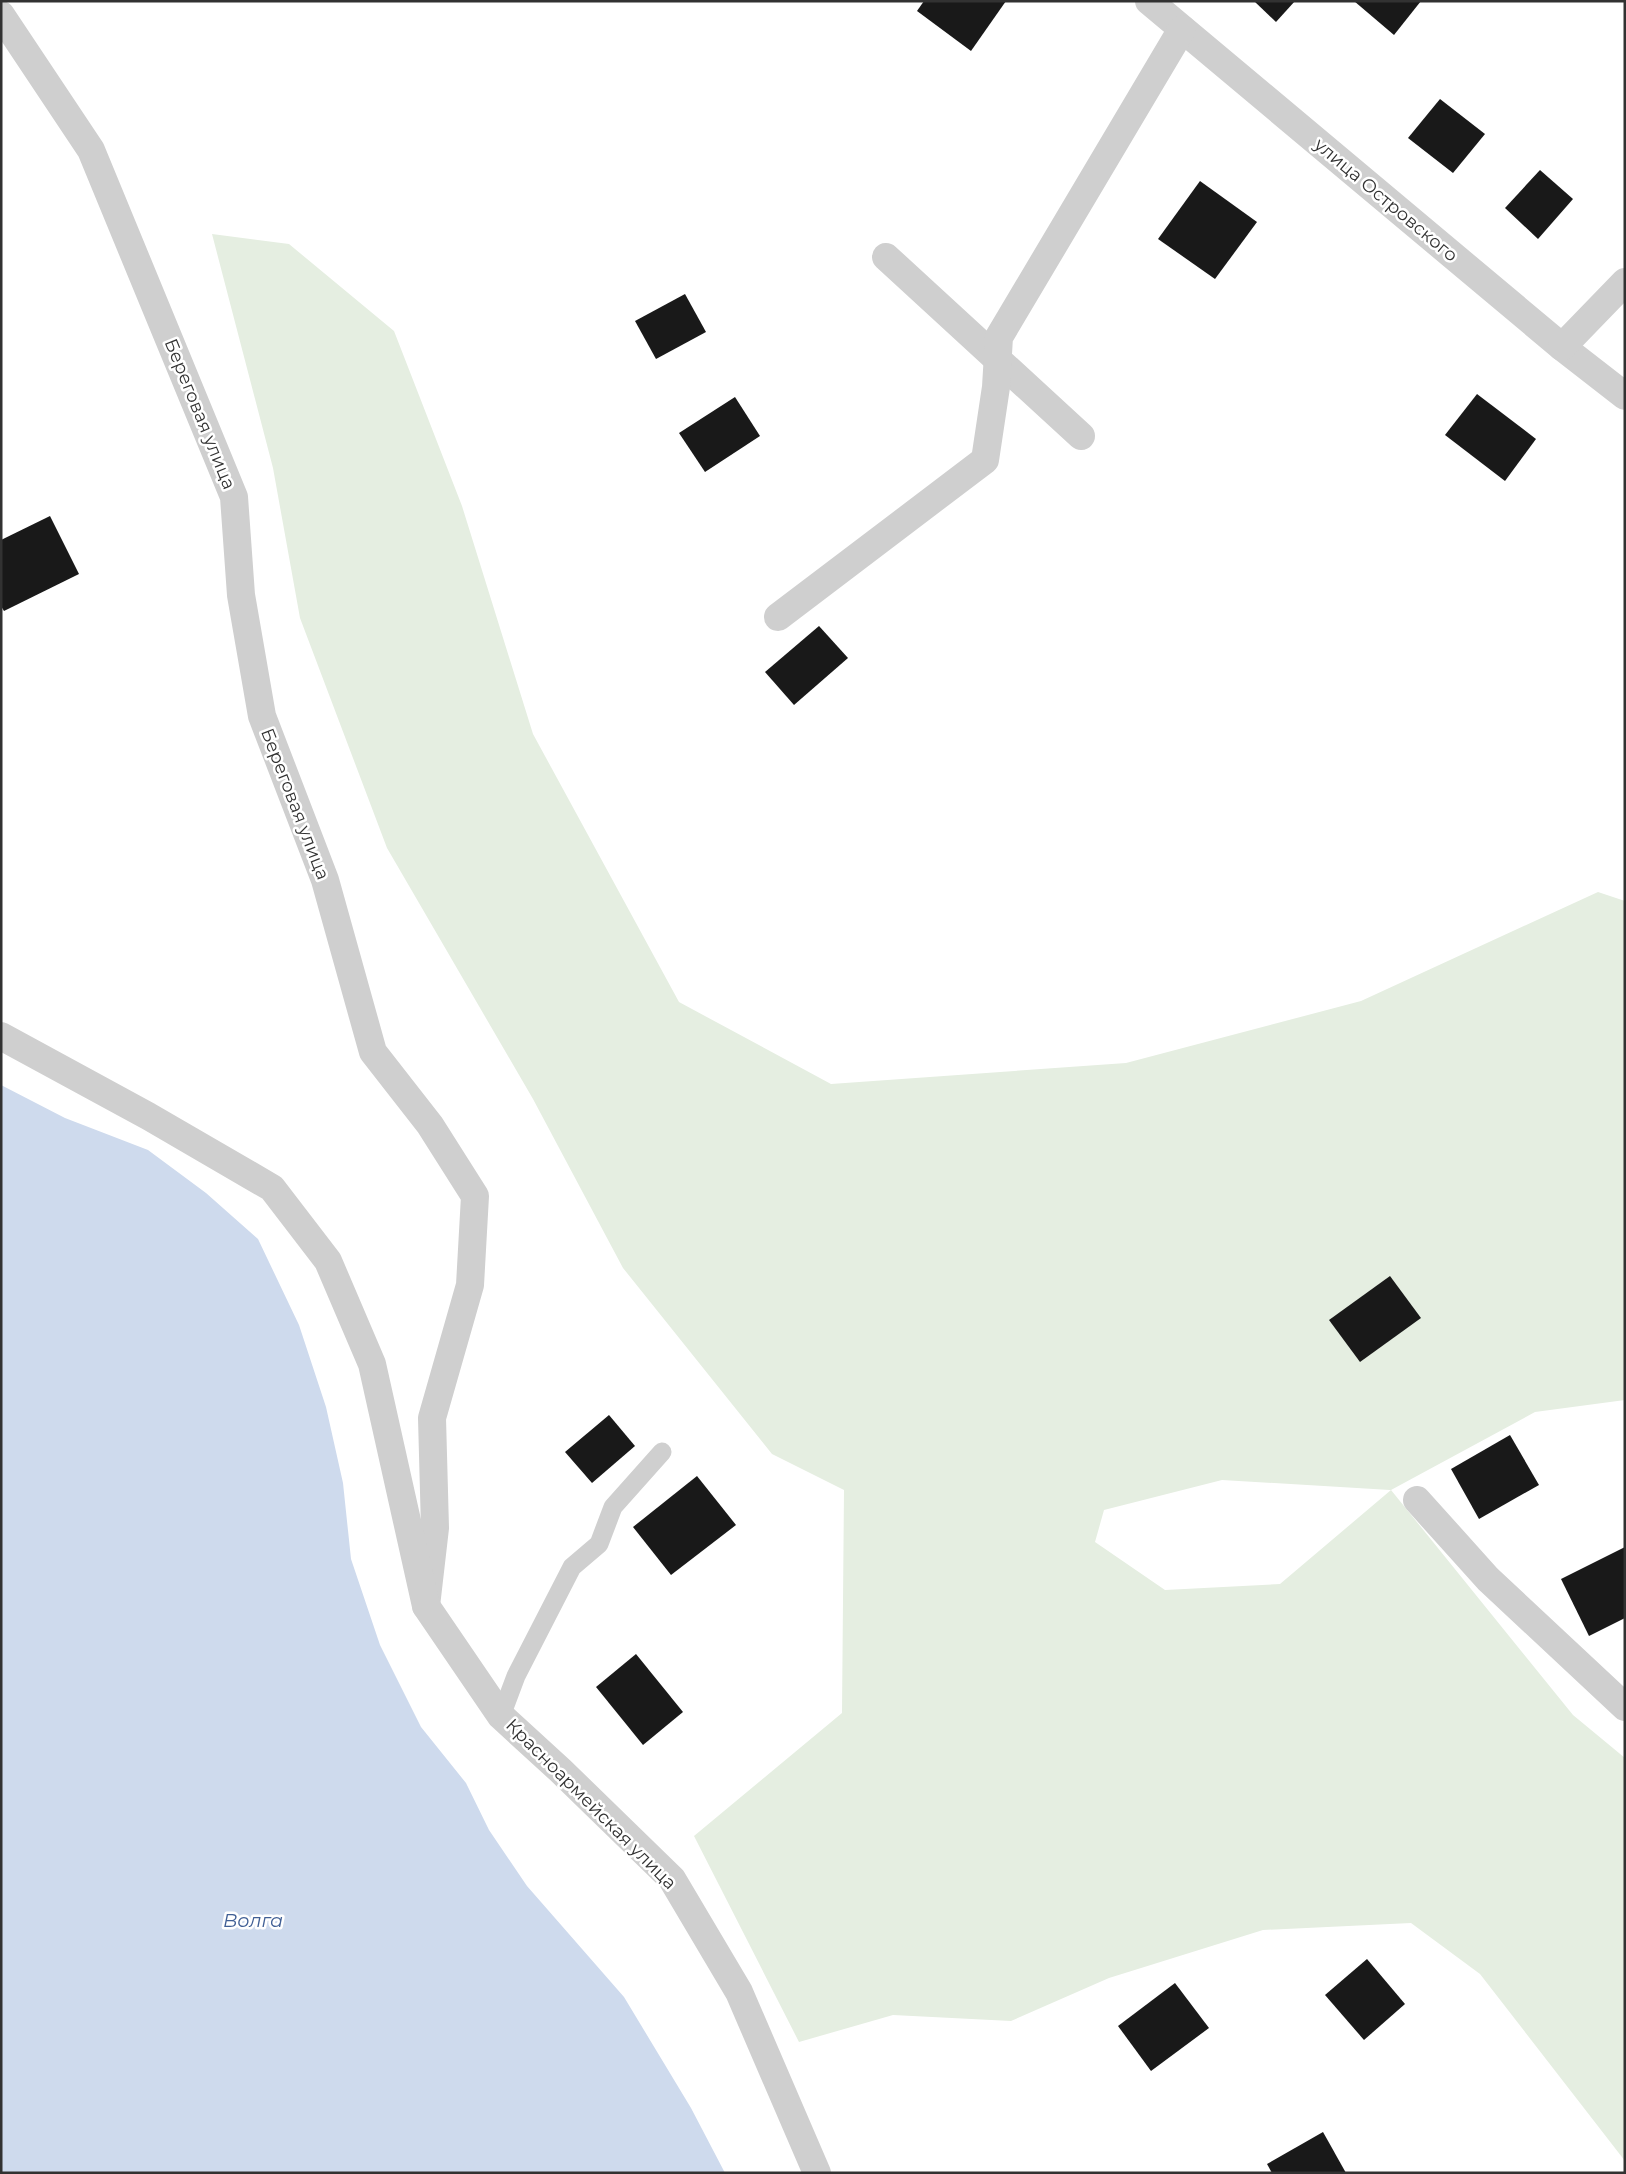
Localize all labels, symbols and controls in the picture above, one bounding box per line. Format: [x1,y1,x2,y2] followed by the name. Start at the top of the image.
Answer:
[1309,133,1462,267] street label: улица Островского
[160,335,240,493] street label: Береговая улица
[256,725,334,883] street label: Береговая улица
[501,1714,681,1894] street label: Красноармейская улица
[223,1909,283,1932] water label: Волга

